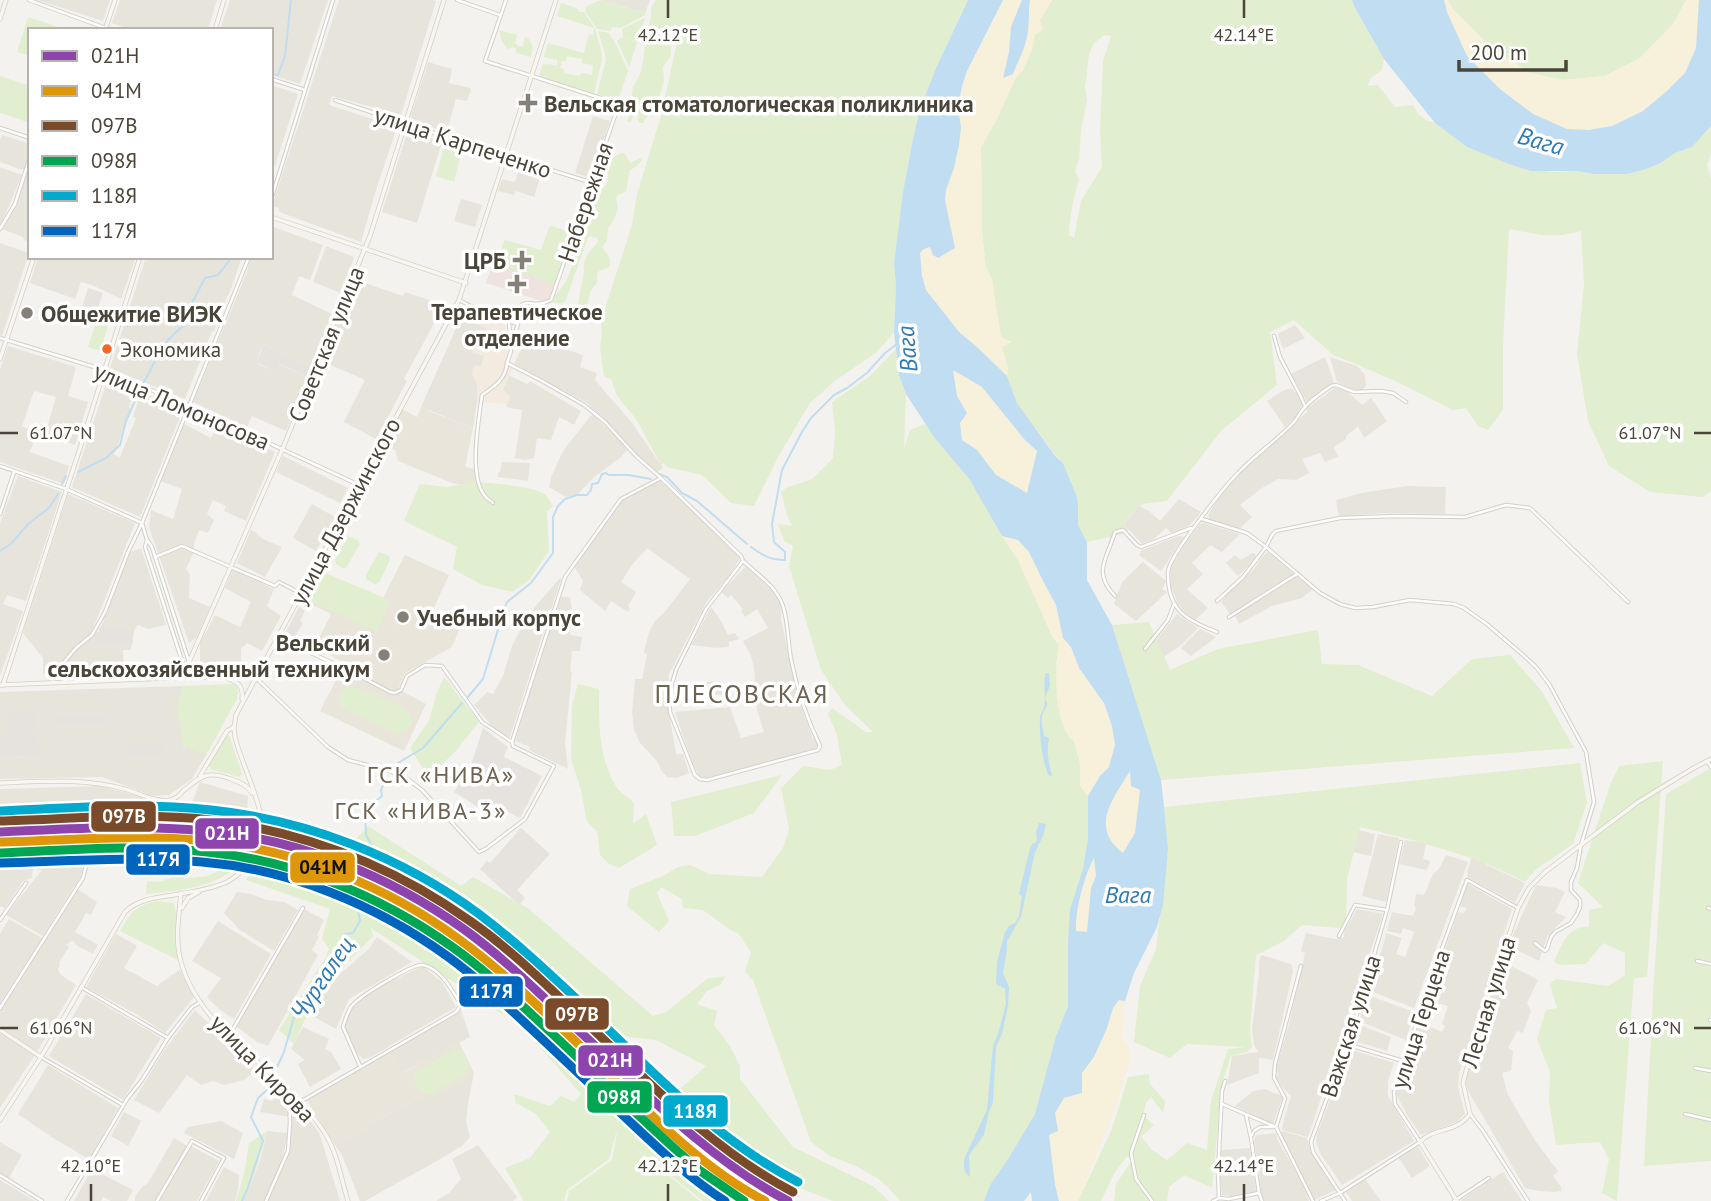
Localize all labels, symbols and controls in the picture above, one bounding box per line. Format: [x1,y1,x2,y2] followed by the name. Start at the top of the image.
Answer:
[638,23,698,46] text: 42.12°E
[1214,23,1274,46] text: 42.14°E
[28,28,273,259] legend
[1459,28,1566,72] scale bar
[1470,39,1527,66] text: 200 m
[91,42,139,69] text: 021Н
[91,77,142,104] text: 041М
[544,89,974,118] place label: Вельская стоматологическая поликлиника
[518,93,538,113] marker: Вельская стоматологическая поликлиника
[371,100,555,184] street label: улица Карпеченко
[91,112,138,139] text: 097В
[1514,120,1568,162] water label: Вага
[551,138,619,266] street label: Набережная
[91,147,137,174] text: 098Я
[91,182,137,209] text: 118Я
[91,217,137,244] text: 117Я
[464,246,506,275] place label: ЦРБ
[512,250,532,270] marker: ЦРБ
[282,262,370,426] street label: Советская улица
[507,274,527,294] marker: Терапевтическое отделение
[431,297,603,352] place label: Терапевтическое отделение
[41,299,223,328] place label: Общежитие ВИЭК
[19,305,35,321] marker: Общежитие ВИЭК
[890,324,924,374] water label: Вага
[120,336,221,363] place label: Экономика
[100,342,114,356] marker: Экономика
[90,356,274,456] street label: улица Ломоносова
[283,413,407,609] street label: улица Дзержинского
[30,421,92,444] text: 61.07°N
[1619,421,1681,444] text: 61.07°N
[416,603,581,632] place label: Учебный корпус
[395,609,411,625] marker: Учебный корпус
[48,628,370,683] place label: Вельский сельскохозяйсвенный техникум
[376,647,392,663] marker: Вельский сельскохозяйсвенный техникум
[654,677,830,710] district label: ПЛЕСОВСКАЯ
[367,759,515,790] district label: ГСК «НИВА»
[334,795,508,826] district label: ГСК «НИВА-3»
[90,800,157,833] line badge: 097В
[102,804,146,828] text: 097В
[194,817,260,850] line badge: 021Н
[205,821,249,845] text: 021Н
[125,843,191,876] line badge: 117Я
[136,847,180,871] text: 117Я
[289,851,356,884] line badge: 041М
[299,855,347,879] text: 041М
[1105,879,1152,910] water label: Вага
[283,930,361,1026] water label: Чургалец
[1454,933,1522,1072] street label: Лесная улица
[1384,946,1456,1092] street label: улица Герцена
[1313,951,1387,1101] street label: Важская улица
[458,975,524,1008] line badge: 117Я
[469,979,513,1003] text: 117Я
[544,997,610,1031] line badge: 097В
[555,1002,599,1026] text: 097В
[204,1008,322,1128] street label: улица Кирова
[30,1016,92,1039] text: 61.06°N
[1619,1016,1681,1039] text: 61.06°N
[577,1044,644,1077] line badge: 021Н
[588,1048,632,1072] text: 021Н
[586,1080,653,1114] line badge: 098Я
[597,1085,641,1109] text: 098Я
[662,1094,729,1128] line badge: 118Я
[673,1099,717,1123] text: 118Я
[61,1154,121,1177] text: 42.10°E
[638,1154,698,1177] text: 42.12°E
[1214,1154,1274,1177] text: 42.14°E

